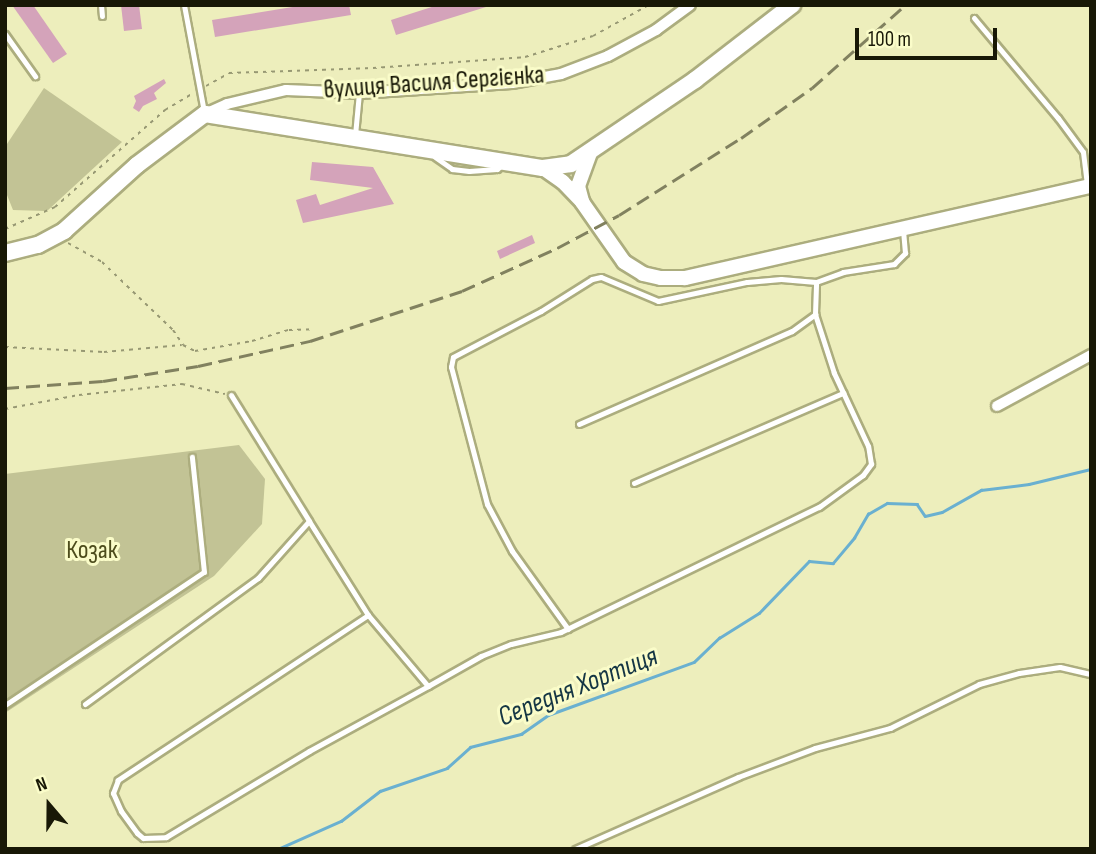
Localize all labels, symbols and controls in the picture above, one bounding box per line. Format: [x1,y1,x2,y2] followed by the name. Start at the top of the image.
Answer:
[858,14,1000,58] scale bar
[868,27,911,52] text: 100 m
[323,60,545,106] street label: вулиця Василя Сергієнка
[66,535,118,567] park label: Козак
[493,640,663,734] water label: Середня Хортиця
[14,770,84,840] north arrow
[33,772,50,797] text: N

